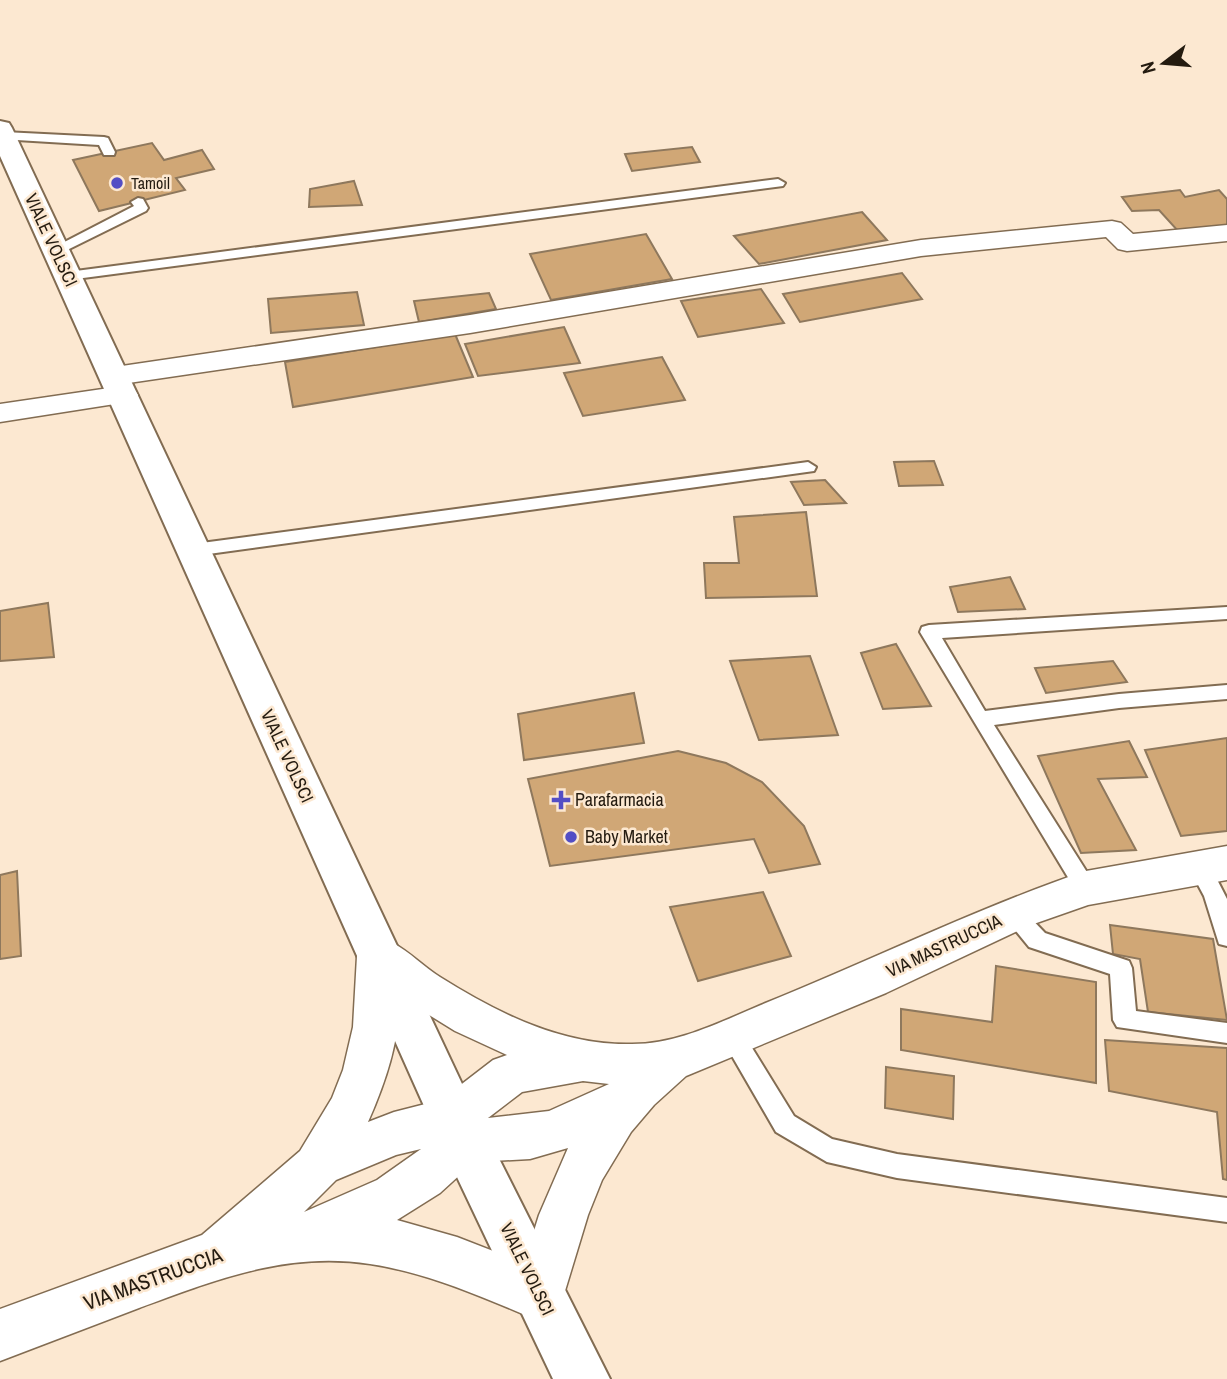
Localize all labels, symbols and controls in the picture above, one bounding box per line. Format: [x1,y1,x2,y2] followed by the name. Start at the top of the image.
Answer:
[1129,28,1199,98] north arrow
[1134,59,1162,77] text: N
[131,172,170,194] place label: Tamoil
[109,175,125,191] marker: Tamoil
[19,189,84,290] street label: VIALE VOLSCI
[255,705,320,806] street label: VIALE VOLSCI
[575,787,664,812] place label: Parafarmacia
[553,792,569,808] marker: Parafarmacia
[585,824,668,849] place label: Baby Market
[563,829,579,845] marker: Baby Market
[882,908,1006,983] street label: VIA MASTRUCCIA
[494,1218,561,1319] street label: VIALE VOLSCI
[80,1240,227,1317] street label: VIA MASTRUCCIA

